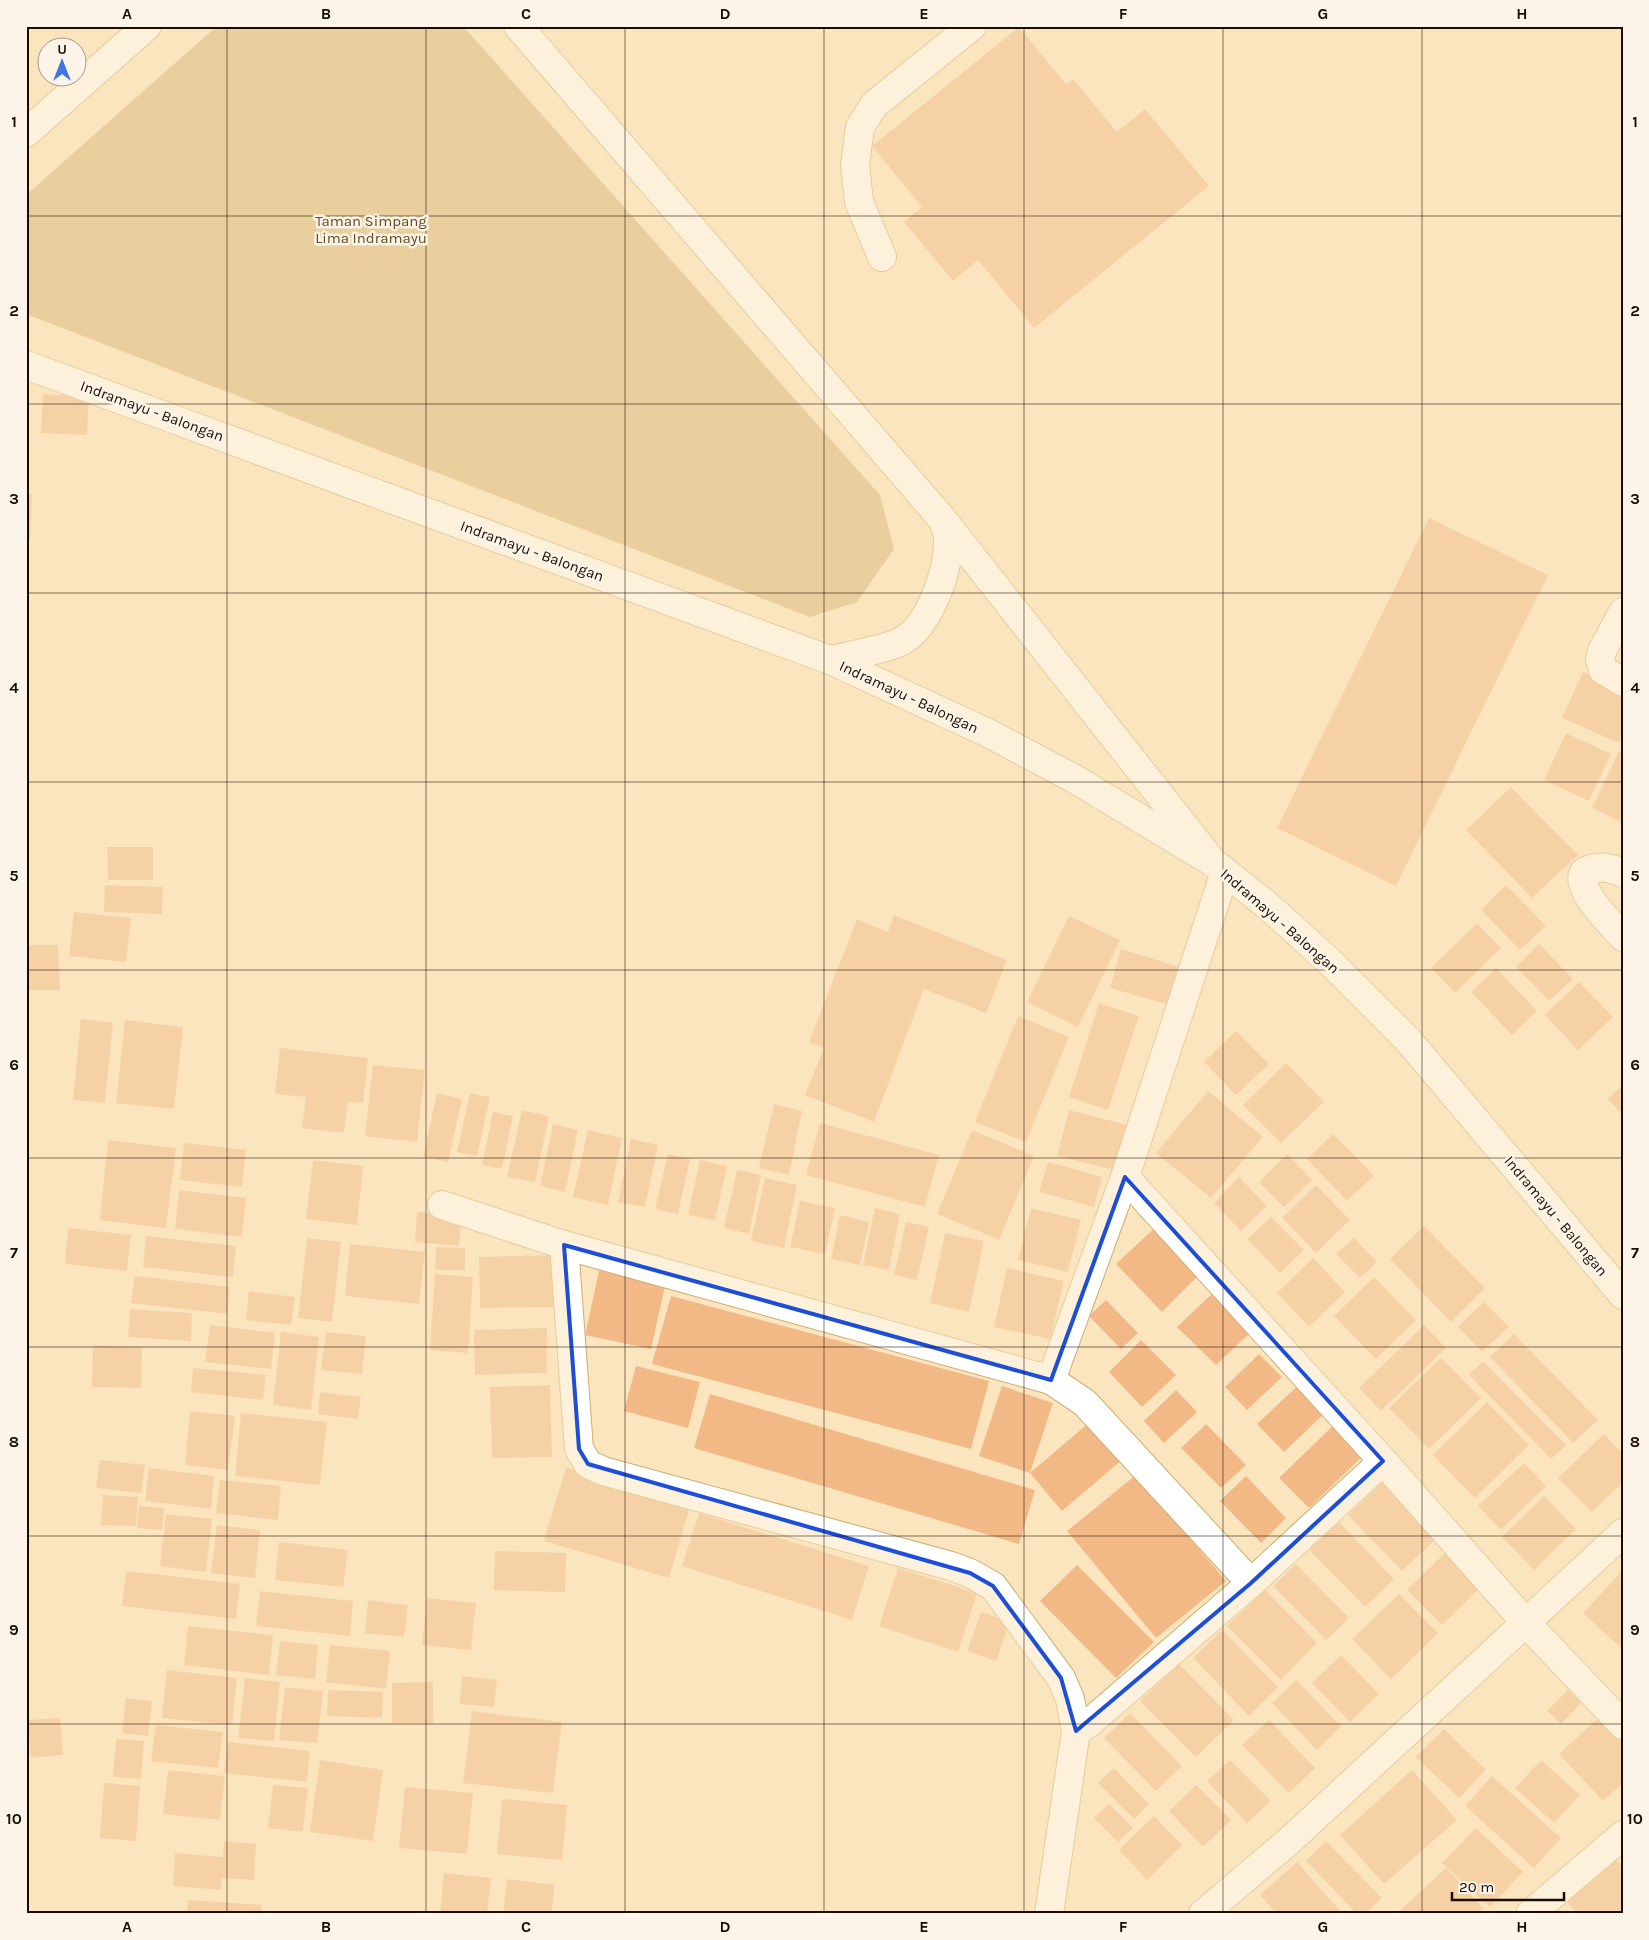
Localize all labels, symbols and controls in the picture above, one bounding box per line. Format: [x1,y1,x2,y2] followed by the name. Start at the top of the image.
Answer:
[122,4,132,23] text: A
[321,4,331,23] text: B
[521,4,531,23] text: C
[720,4,731,23] text: D
[919,4,929,23] text: E
[1119,4,1128,23] text: F
[1318,4,1328,23] text: G
[1516,4,1528,23] text: H
[38,38,88,88] north arrow
[57,41,67,58] text: U
[11,112,17,131] text: 1
[1632,112,1638,131] text: 1
[315,212,427,247] park label: Taman Simpang Lima Indramayu
[9,301,19,320] text: 2
[1630,301,1640,320] text: 2
[78,377,226,445] street label: Indramayu - Balongan
[9,489,19,508] text: 3
[1630,489,1640,508] text: 3
[458,517,606,585] street label: Indramayu - Balongan
[837,657,981,737] street label: Indramayu - Balongan
[9,678,19,697] text: 4
[1630,678,1640,697] text: 4
[1217,865,1343,977] street label: Indramayu - Balongan
[9,866,19,885] text: 5
[1630,866,1640,885] text: 5
[9,1055,19,1074] text: 6
[1630,1055,1640,1074] text: 6
[1500,1152,1612,1280] street label: Indramayu - Balongan
[10,1243,18,1262] text: 7
[1631,1243,1639,1262] text: 7
[9,1432,19,1451] text: 8
[1630,1432,1640,1451] text: 8
[9,1620,19,1639] text: 9
[1630,1620,1640,1639] text: 9
[6,1809,22,1828] text: 10
[1627,1809,1643,1828] text: 10
[1452,1870,1564,1902] scale bar
[1459,1878,1494,1896] text: 20 m
[122,1917,132,1936] text: A
[321,1917,331,1936] text: B
[521,1917,531,1936] text: C
[720,1917,731,1936] text: D
[919,1917,929,1936] text: E
[1119,1917,1128,1936] text: F
[1318,1917,1328,1936] text: G
[1516,1917,1528,1936] text: H

